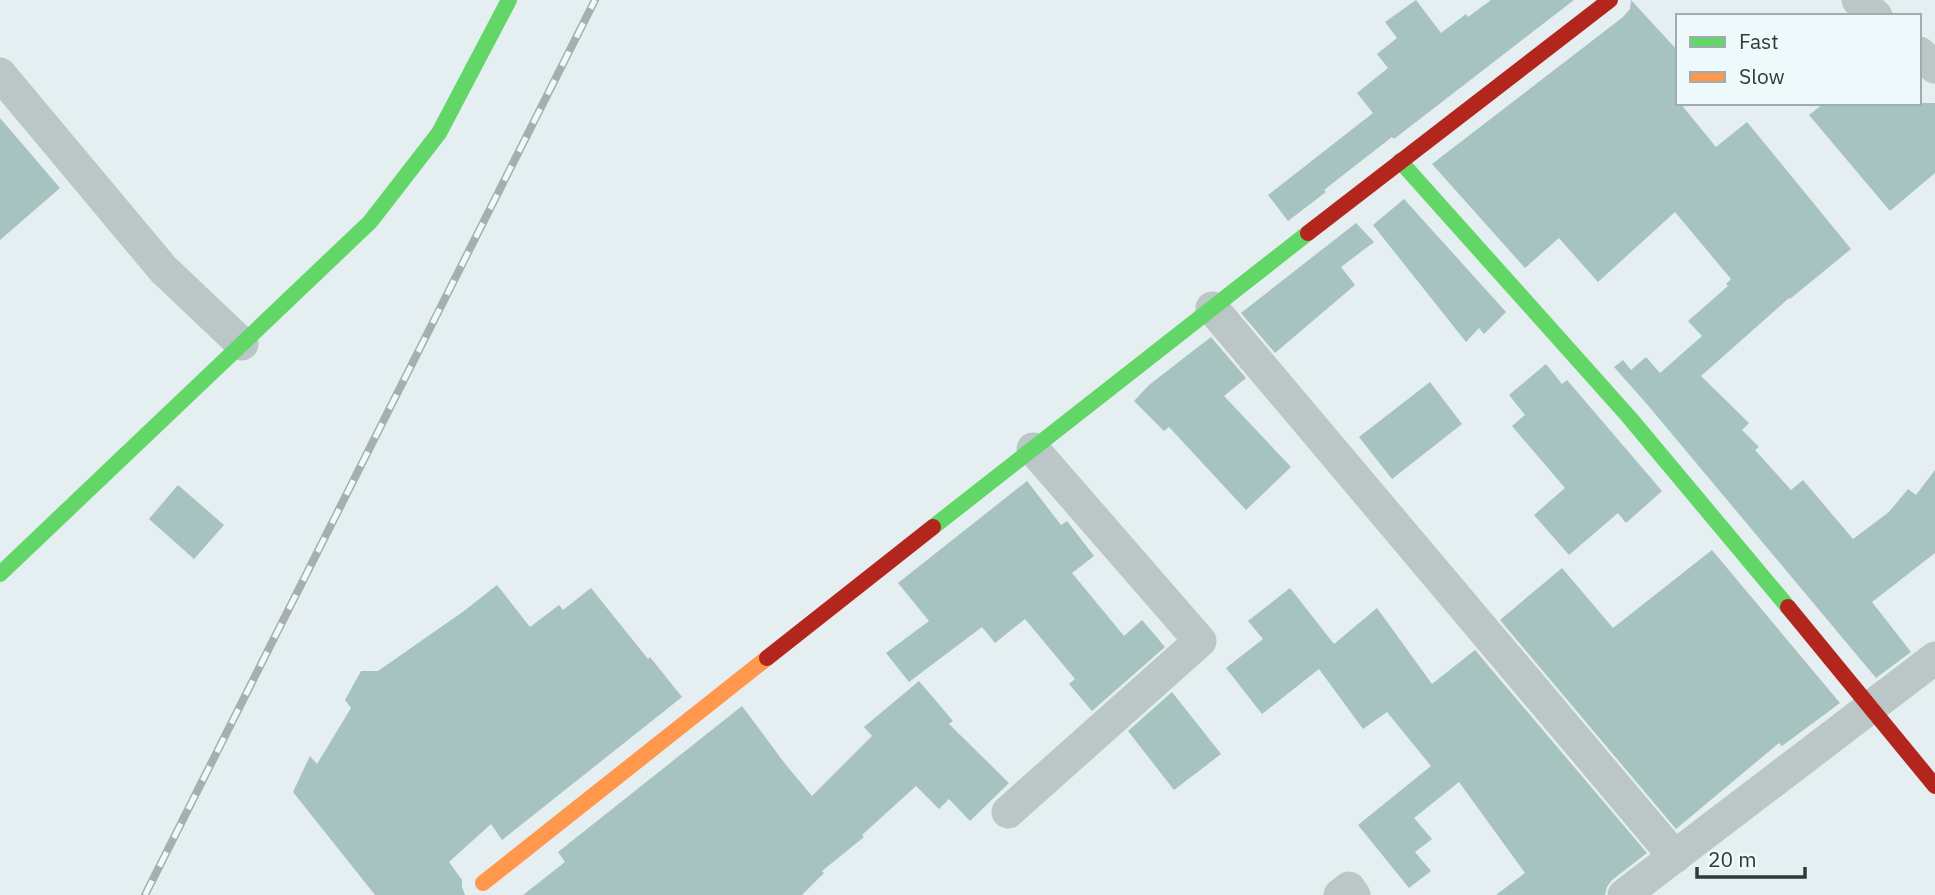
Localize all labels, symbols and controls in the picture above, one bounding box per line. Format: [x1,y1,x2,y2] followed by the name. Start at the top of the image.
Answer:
[1676,14,1921,105] legend
[1739,27,1779,55] text: Fast
[1739,62,1785,90] text: Slow
[1697,836,1806,880] scale bar
[1708,845,1757,873] text: 20 m

